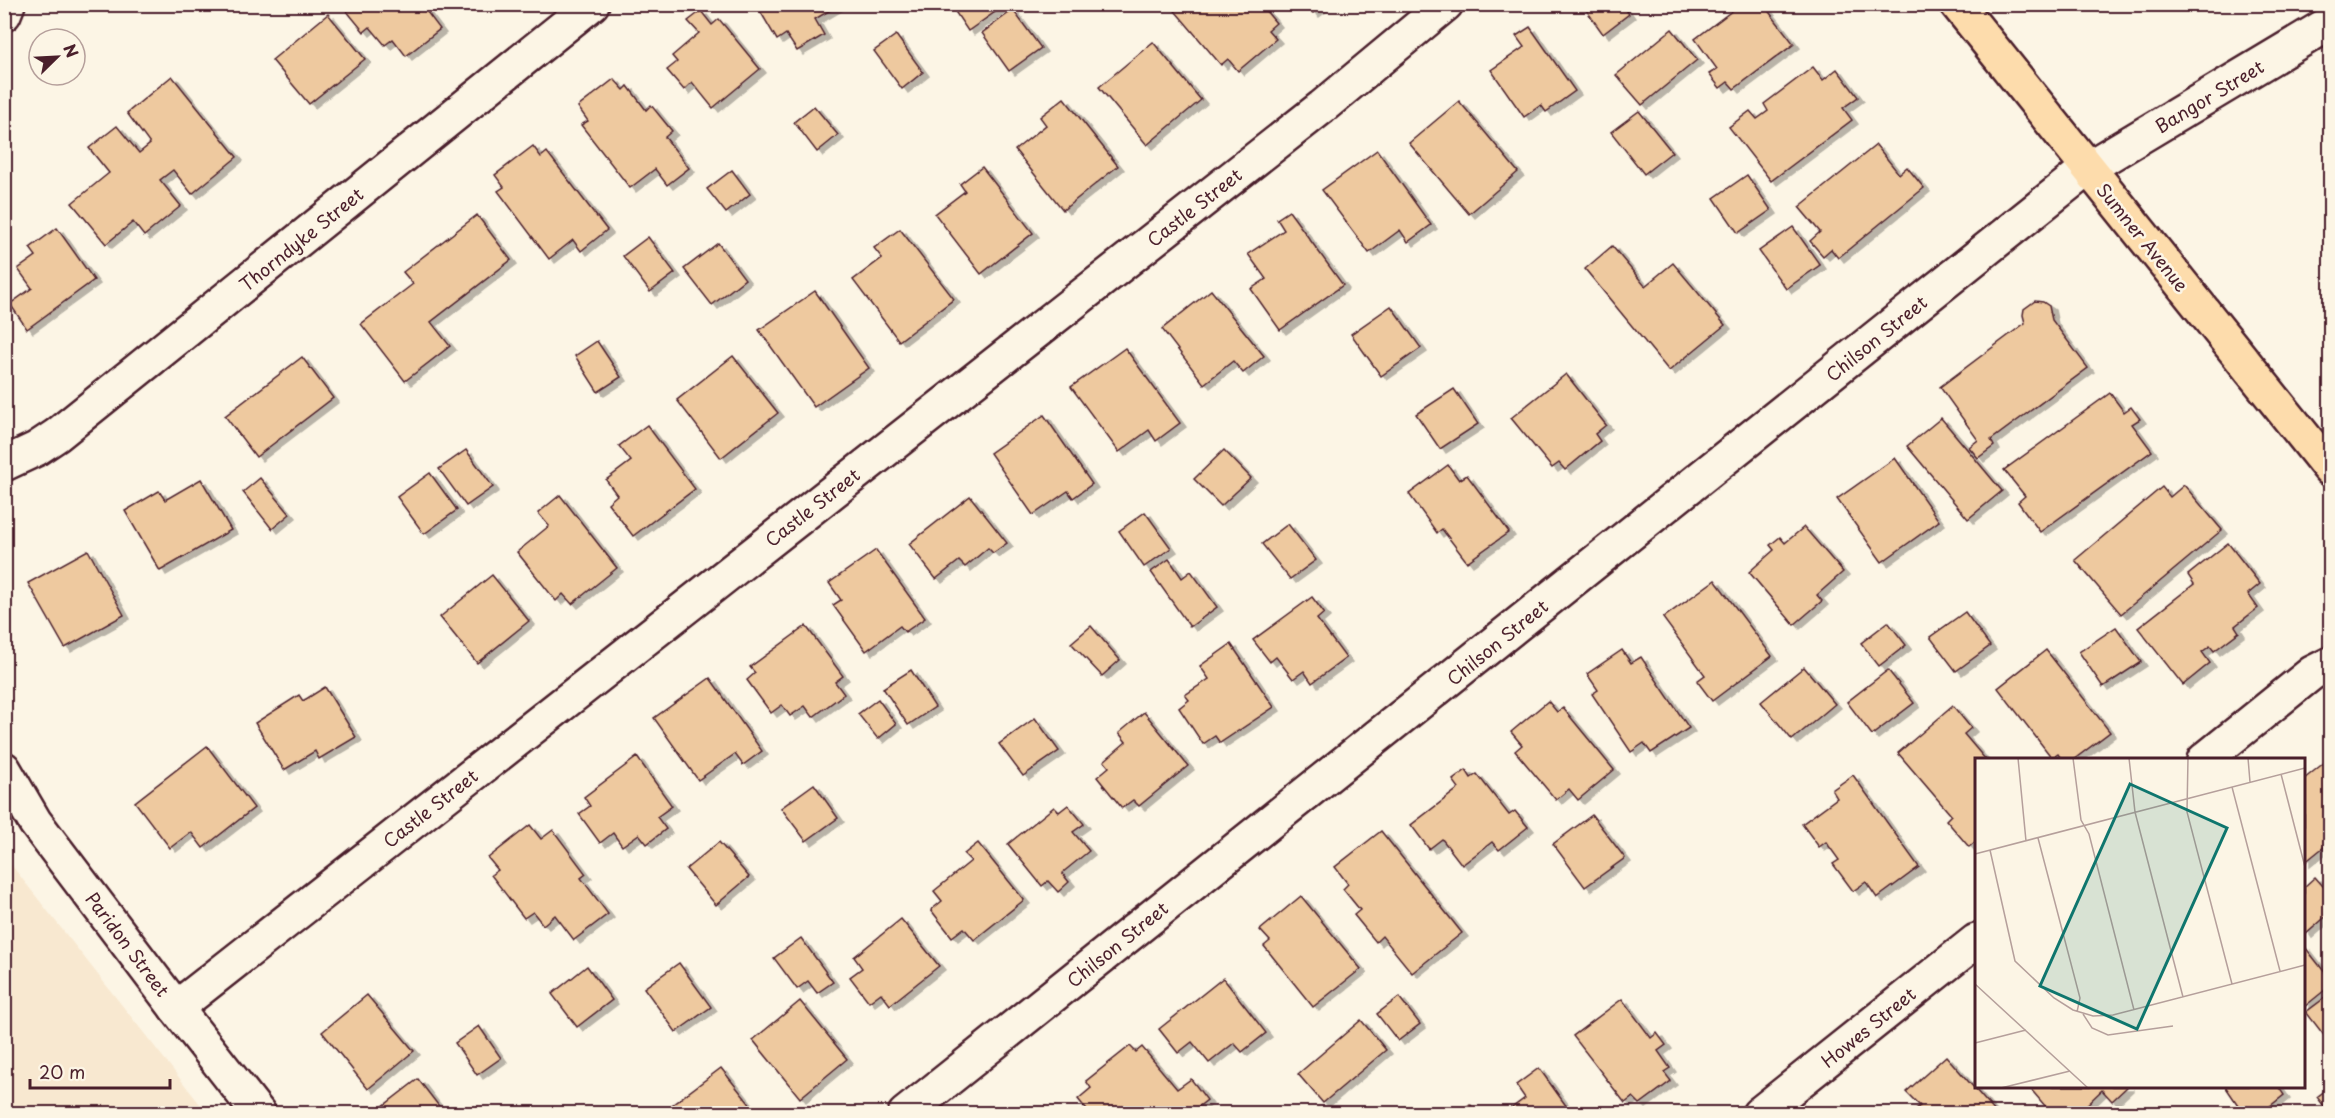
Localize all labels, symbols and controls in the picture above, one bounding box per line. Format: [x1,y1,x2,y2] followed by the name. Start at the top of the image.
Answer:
[27,27,87,87] north arrow
[58,40,85,61] text: N
[2149,53,2269,139] street label: Bangor Street
[1141,161,1247,253] street label: Castle Street
[2091,177,2195,297] street label: Sumner Avenue
[233,181,369,297] street label: Thorndyke Street
[1820,289,1932,387] street label: Chilson Street
[759,461,865,553] street label: Castle Street
[1441,593,1553,691] street label: Chilson Street
[1975,758,2305,1088] inset map
[377,762,483,854] street label: Castle Street
[80,886,176,1002] street label: Paridon Street
[1061,895,1173,993] street label: Chilson Street
[1815,980,1921,1074] street label: Howes Street
[30,1052,170,1090] scale bar
[39,1058,85,1085] text: 20 m

